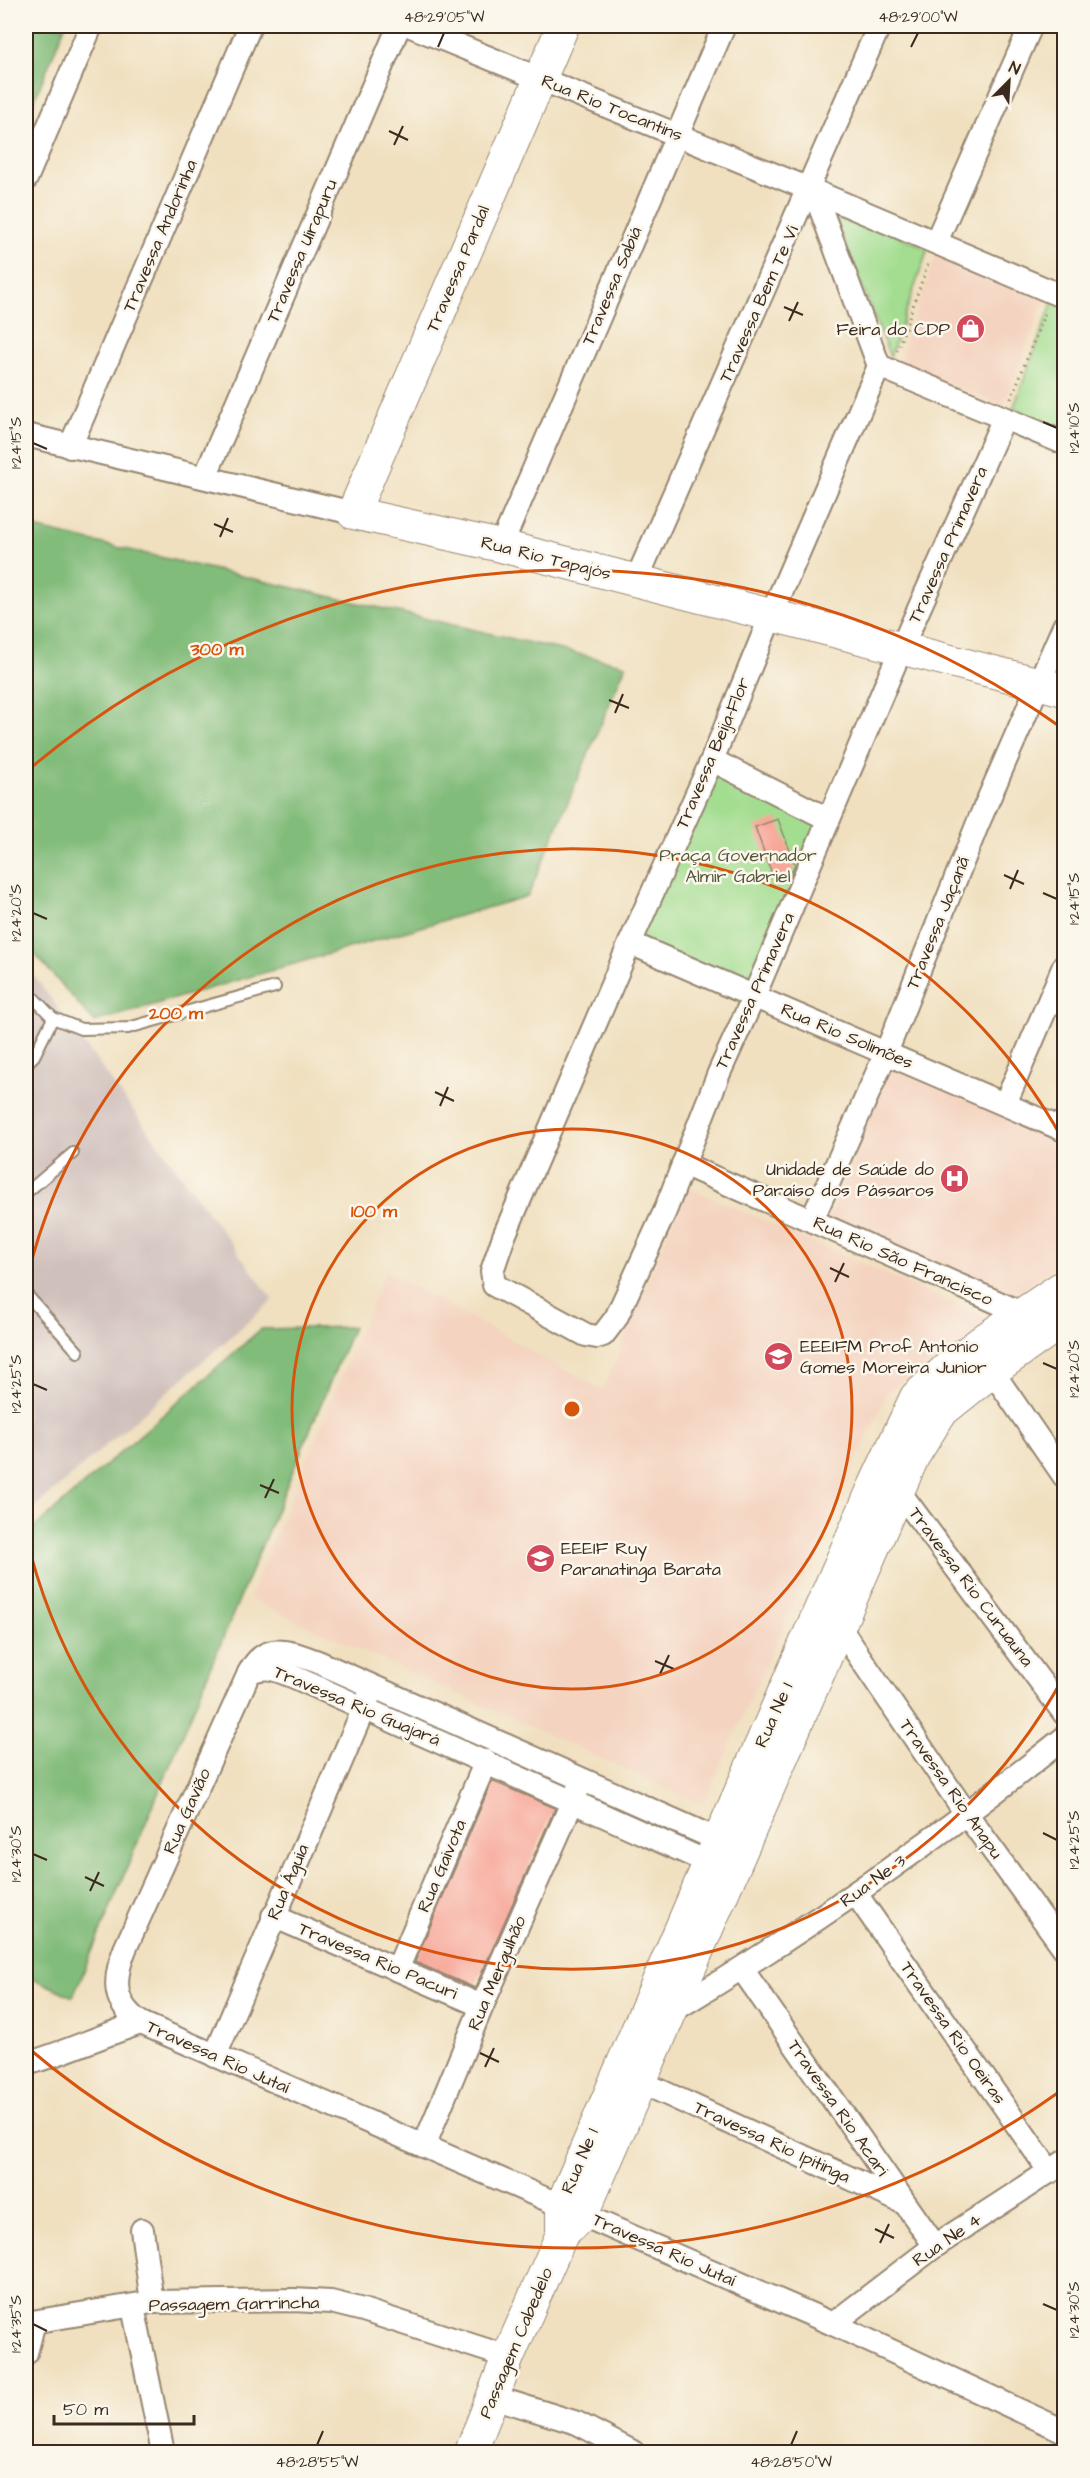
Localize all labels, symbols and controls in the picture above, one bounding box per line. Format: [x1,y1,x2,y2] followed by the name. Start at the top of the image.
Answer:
[404,7,484,28] text: 48°29'05"W
[878,7,958,28] text: 48°29'00"W
[979,51,1039,111] north arrow
[1006,56,1024,80] text: N
[538,68,686,148] street label: Rua Rio Tocantins
[117,156,203,316] street label: Travessa Andorinha
[260,175,344,327] street label: Travessa Uirapuru
[420,202,496,336] street label: Travessa Pardal
[713,221,805,387] street label: Travessa Bem Te Vi
[576,223,648,349] street label: Travessa Sabiá
[955,313,987,345] shop icon: Feira do CDP
[836,317,951,342] place label: Feira do CDP
[1064,402,1085,454] text: 1°24'10"S
[6,417,27,469] text: 1°24'15"S
[902,463,994,627] street label: Travessa Primavera
[478,530,614,586] street label: Rua Rio Tapajós
[189,637,245,662] text: 300 m
[670,673,756,833] street label: Travessa Beija-Flor
[659,843,817,889] park label: Praça Governador Almir Gabriel
[900,853,976,993] street label: Travessa Jaçanã
[1064,873,1085,925] text: 1°24'15"S
[6,884,27,942] text: 1°24'20"S
[709,909,801,1073] street label: Travessa Primavera
[777,997,917,1075] street label: Rua Rio Solimões
[148,1001,204,1026] text: 200 m
[753,1157,934,1203] place label: Unidade de Saúde do Paraíso dos Pássaros
[939,1163,971,1195] hospital icon: Unidade de Saúde do Paraíso dos Pássaros
[351,1199,398,1224] text: 100 m
[809,1210,997,1312] street label: Rua Rio São Francisco
[800,1334,987,1380] place label: EEEIFM Prof Antonio Gomes Moreira Junior
[763,1340,795,1372] school or university icon: EEEIFM Prof Antonio Gomes Moreira Junior
[1064,1340,1085,1398] text: 1°24'20"S
[6,1354,27,1413] text: 1°24'25"S
[562,1399,582,1419] centre of rings
[903,1502,1039,1672] street label: Travessa Rio Curuauna
[561,1536,721,1583] place label: EEEIF Ruy Paranatinga Barata
[524,1542,556,1574] school or university icon: EEEIF Ruy Paranatinga Barata
[270,1660,444,1752] street label: Travessa Rio Guajará
[749,1678,799,1752] street label: Rua Ne 1
[893,1714,1009,1864] street label: Travessa Rio Anapu
[157,1764,217,1858] street label: Rua Gavião
[1064,1810,1085,1869] text: 1°24'25"S
[411,1816,473,1916] street label: Rua Gaivota
[6,1825,27,1882] text: 1°24'30"S
[261,1840,316,1924] street label: Rua Águia
[835,1849,911,1913] street label: Rua Ne 3
[462,1912,533,2035] street label: Rua Mergulhão
[295,1916,462,2006] street label: Travessa Rio Pacuri
[894,1956,1012,2110] street label: Travessa Rio Oeiras
[142,2014,294,2100] street label: Travessa Rio Jutaí
[781,2035,895,2182] street label: Travessa Rio Acari
[689,2095,854,2190] street label: Travessa Rio Ipitinga
[555,2124,605,2198] street label: Rua Ne 1
[588,2207,740,2293] street label: Travessa Rio Jutaí
[908,2207,986,2273] street label: Rua Ne 4
[473,2264,560,2423] street label: Passagem Cabedelo
[1064,2281,1085,2338] text: 1°24'30"S
[148,2290,320,2319] street label: Passagem Garrincha
[6,2295,27,2353] text: 1°24'35"S
[54,2388,194,2426] scale bar
[63,2397,108,2422] text: 50 m
[276,2452,358,2473] text: 48°28'55"W
[750,2452,832,2473] text: 48°28'50"W

